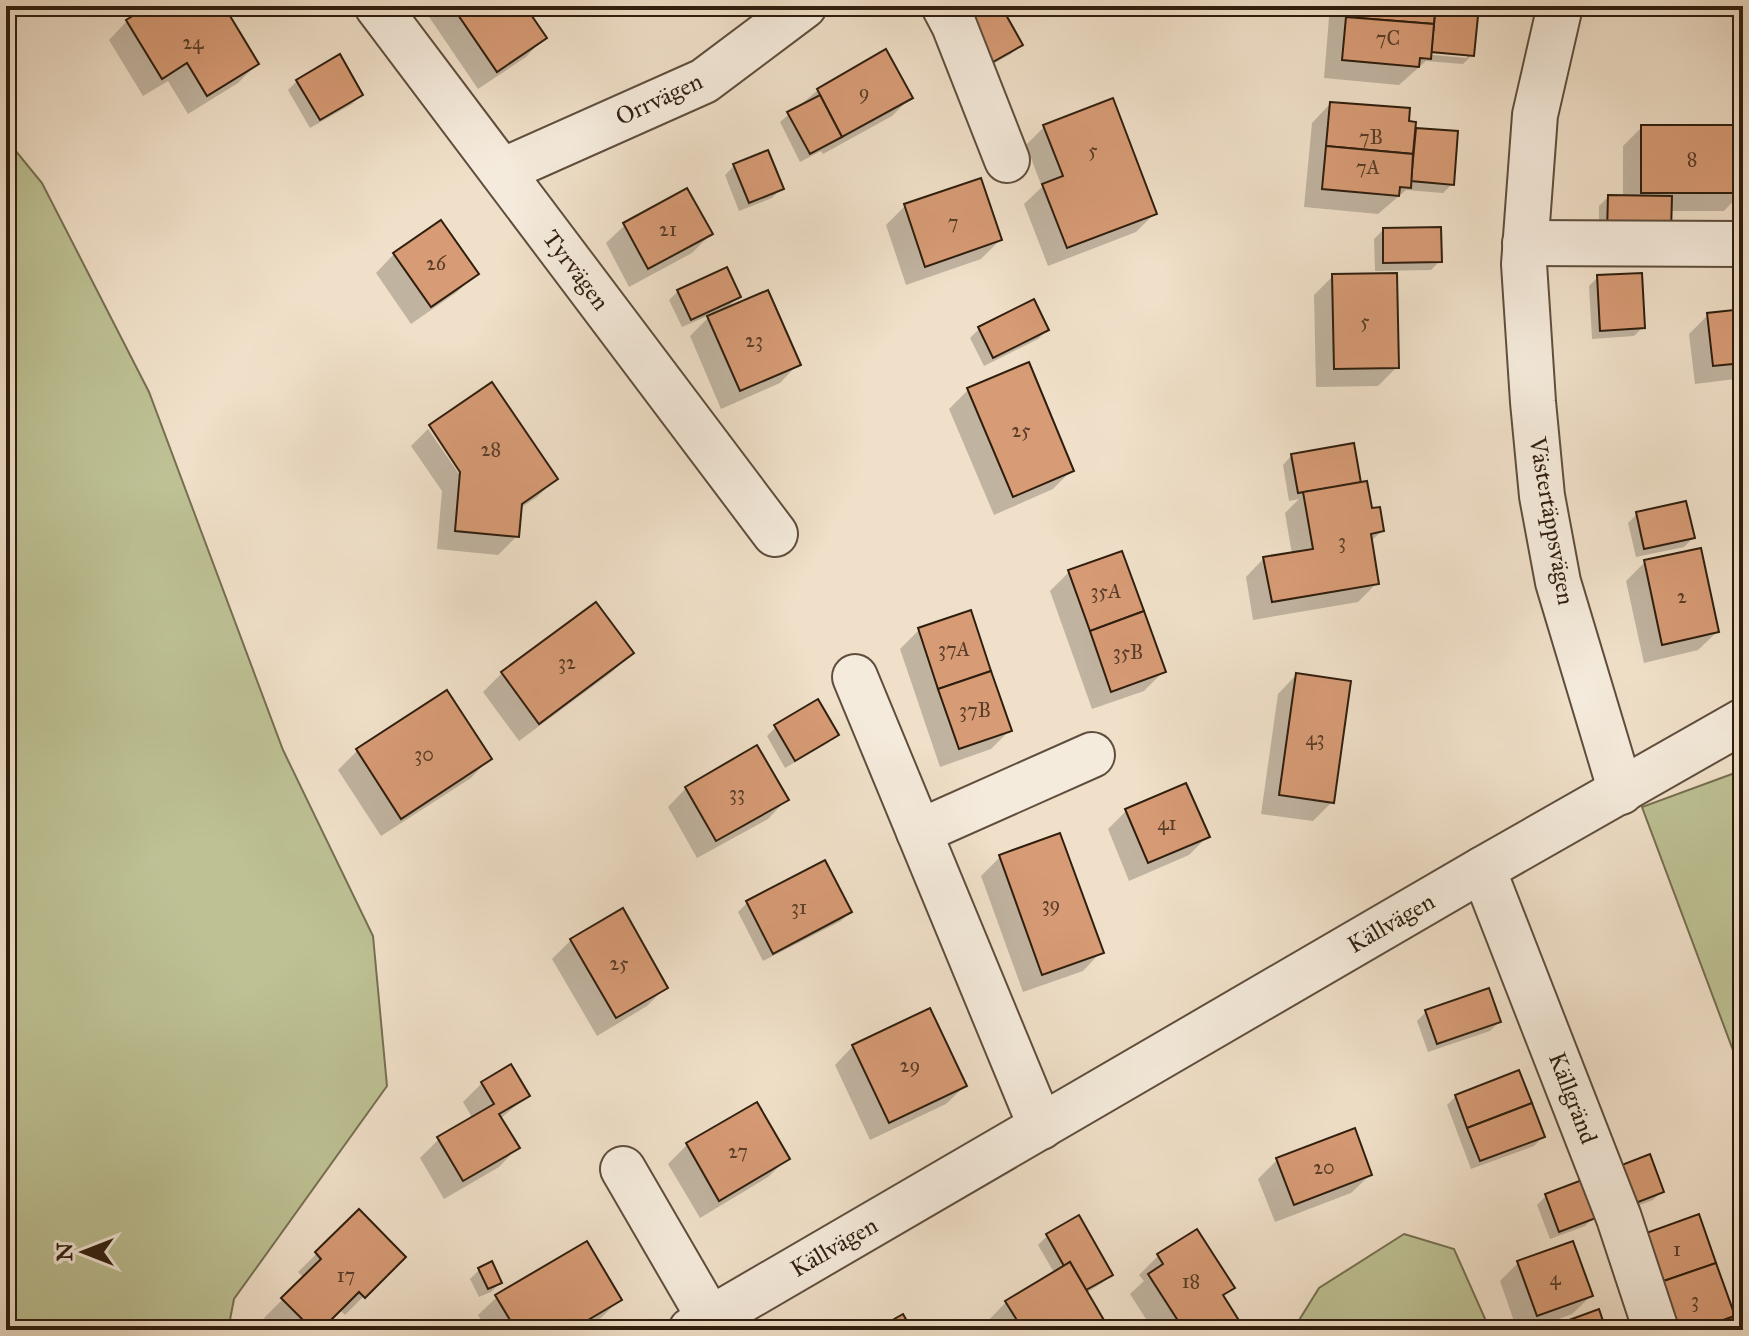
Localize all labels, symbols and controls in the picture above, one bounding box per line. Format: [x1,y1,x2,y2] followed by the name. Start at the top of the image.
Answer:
[1376,26,1400,50] house number: 7C
[182,30,204,54] house number: 24
[611,66,707,132] street label: Orrvägen
[859,80,869,104] house number: 9
[1359,125,1383,149] house number: 7B
[1088,138,1098,162] house number: 5
[1687,147,1697,171] house number: 8
[1356,155,1381,179] house number: 7A
[948,210,958,234] house number: 7
[659,217,677,241] house number: 21
[536,224,616,316] street label: Tyrvägen
[426,251,447,275] house number: 26
[1360,309,1370,333] house number: 5
[745,328,763,352] house number: 23
[1011,418,1031,442] house number: 25
[1522,434,1582,607] street label: Västertäppsvägen
[481,437,501,461] house number: 28
[1338,529,1346,553] house number: 3
[1091,579,1122,603] house number: 35A
[1677,584,1687,608] house number: 2
[938,637,971,661] house number: 37A
[1113,640,1143,664] house number: 35B
[558,650,576,674] house number: 32
[959,698,991,722] house number: 37B
[1305,726,1325,750] house number: 43
[414,742,434,766] house number: 30
[729,781,745,805] house number: 33
[1157,811,1177,835] house number: 41
[1342,886,1440,960] street label: Källvägen
[1042,892,1060,916] house number: 39
[791,895,807,919] house number: 31
[609,951,629,975] house number: 25
[1542,1048,1604,1148] street label: Källgränd
[900,1053,920,1077] house number: 29
[728,1139,748,1163] house number: 27
[1313,1155,1335,1179] house number: 20
[785,1210,883,1284] street label: Källvägen
[44,1212,124,1292] north arrow
[1673,1237,1681,1261] house number: 1
[51,1242,78,1261] text: N
[337,1263,355,1287] house number: 17
[1549,1266,1561,1290] house number: 4
[1182,1269,1200,1293] house number: 18
[1691,1288,1699,1312] house number: 3

